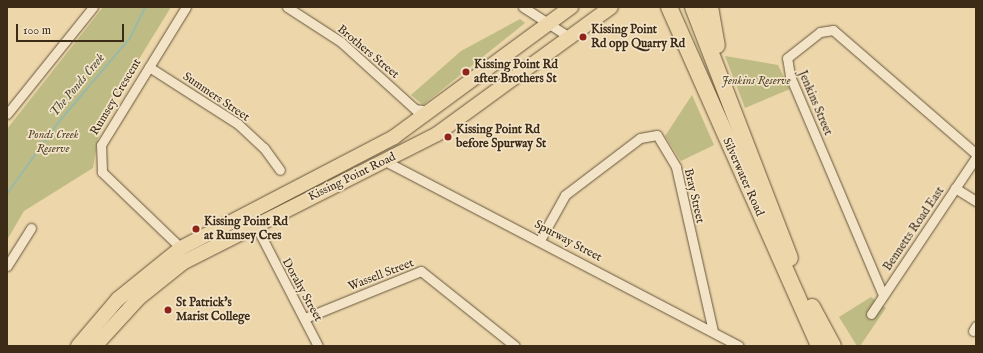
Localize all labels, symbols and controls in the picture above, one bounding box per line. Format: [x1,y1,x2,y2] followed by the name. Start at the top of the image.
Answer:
[18,16,126,42] scale bar
[334,22,402,82] street label: Brothers Street
[23,23,51,38] text: 100 m
[591,23,685,51] place label: Kissing Point Rd opp Quarry Rd
[578,32,588,42] marker: Kissing Point Rd opp Quarry Rd
[47,51,109,121] water label: The Ponds Creek
[88,56,144,138] street label: Rumsey Crescent
[474,58,558,86] place label: Kissing Point Rd after Brothers St
[461,67,471,77] marker: Kissing Point Rd after Brothers St
[795,68,835,138] street label: Jenkins Street
[180,69,252,125] street label: Summers Street
[722,74,790,88] park label: Jenkins Reserve
[456,123,546,151] place label: Kissing Point Rd before Spurway St
[28,128,78,156] park label: Ponds Creek Reserve
[443,132,453,142] marker: Kissing Point Rd before Spurway St
[719,135,767,219] street label: Silverwater Road
[306,150,398,204] street label: Kissing Point Road
[681,167,707,225] street label: Bray Street
[881,184,947,274] street label: Bennetts Road East
[204,215,288,243] place label: Kissing Point Rd at Rumsey Cres
[532,217,604,265] street label: Spurway Street
[191,224,201,234] marker: Kissing Point Rd at Rumsey Cres
[279,256,325,324] street label: Dorahy Street
[346,256,416,294] street label: Wassell Street
[176,296,250,324] place label: St Patrick's Marist College
[163,305,173,315] marker: St Patrick's Marist College

